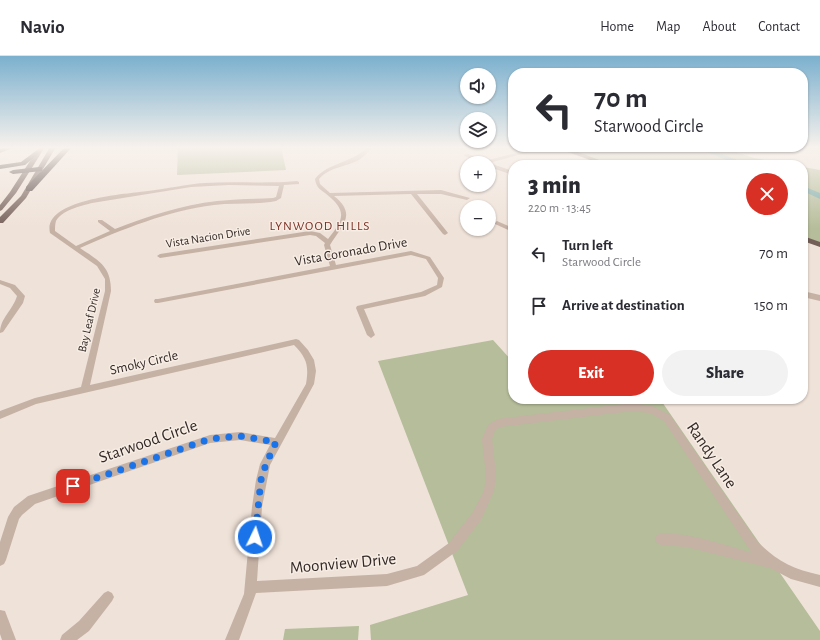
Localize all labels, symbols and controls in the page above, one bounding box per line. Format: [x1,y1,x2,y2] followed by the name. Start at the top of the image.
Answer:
[20,18,65,37] text: Navio
[600,20,634,34] text: Home
[656,20,680,34] text: Map
[702,20,736,34] text: About
[758,20,800,34] text: Contact
[460,68,496,236] map controls
[460,68,496,104] button: sound
[528,84,580,136] icon: left
[594,85,648,113] text: 70 m
[460,112,496,148] button: layers
[594,118,703,136] text: Starwood Circle
[460,156,496,192] button: +
[746,173,788,215] button: close
[528,174,581,198] text: 3 min
[460,200,496,236] button: −
[528,202,591,215] text: 220 m · 13:45
[269,220,371,233] district label: LYNWOOD HILLS
[165,224,251,250] street label: Vista Nacion Drive
[294,235,408,269] street label: Vista Coronado Drive
[562,238,613,253] text: Turn left
[528,243,550,265] icon: left
[759,246,788,261] text: 70 m
[562,256,641,269] text: Starwood Circle
[76,287,103,353] street label: Bay Leaf Drive
[528,295,550,317] icon: arrive
[562,298,685,313] text: Arrive at destination
[754,298,788,313] text: 150 m
[108,348,180,378] street label: Smoky Circle
[528,350,654,396] button: Exit
[662,350,788,396] button: Share
[96,416,200,466] street label: Starwood Circle
[683,419,740,492] street label: Randy Lane
[56,469,90,503] pin
[62,475,84,497] icon: arrive
[234,516,276,558] position arrow
[289,550,397,576] street label: Moonview Drive

